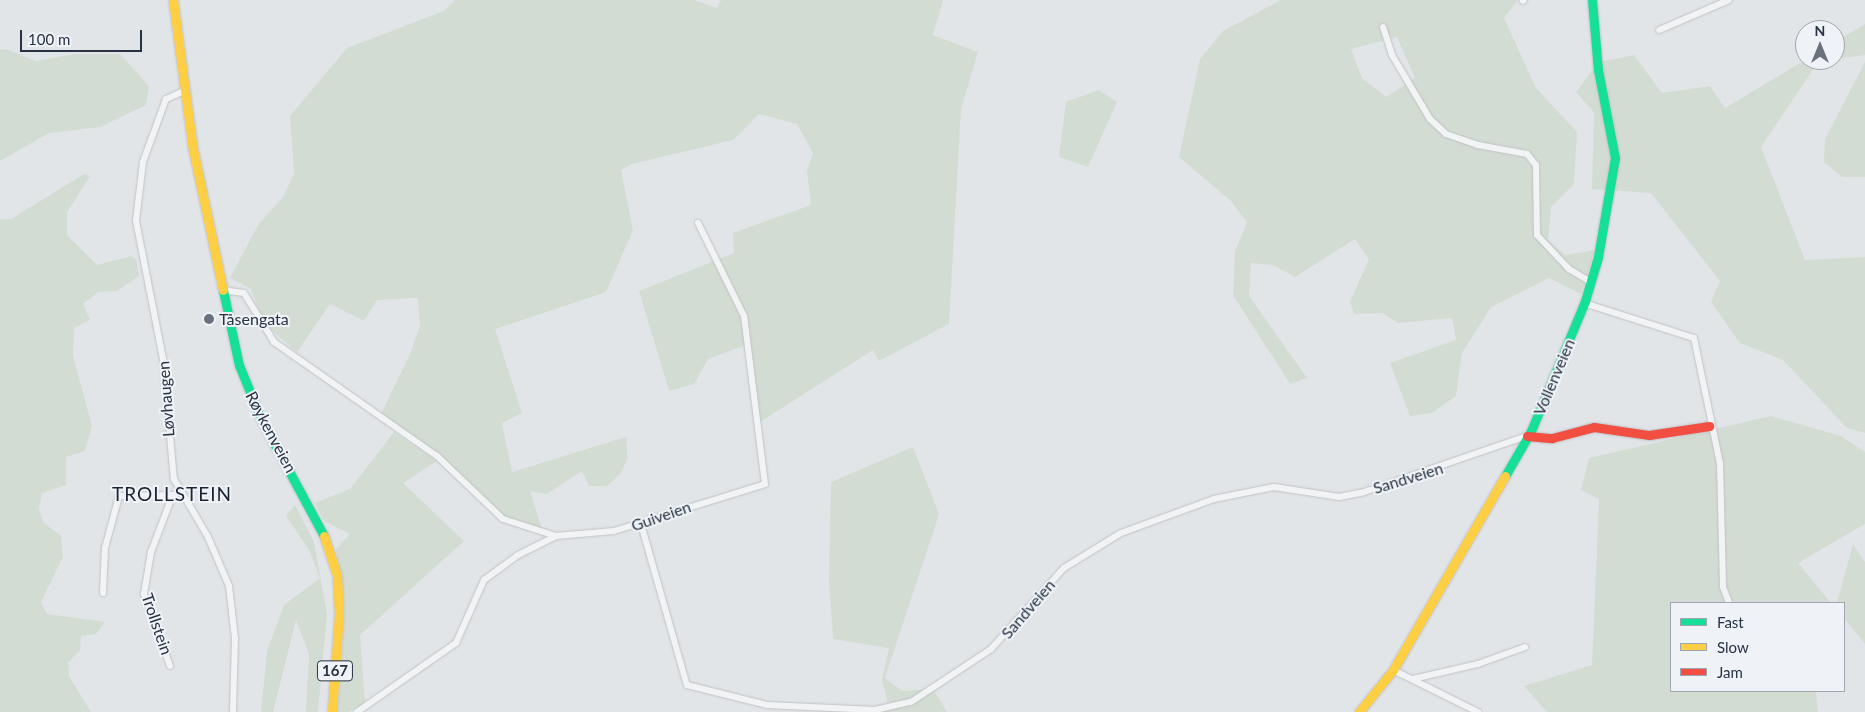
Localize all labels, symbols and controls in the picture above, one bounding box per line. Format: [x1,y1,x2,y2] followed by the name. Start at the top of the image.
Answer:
[22,20,145,52] scale bar
[1795,20,1845,70] north arrow
[1815,22,1825,39] text: N
[28,30,70,48] text: 100 m
[219,309,289,329] place label: Tåsengata
[203,313,215,325] marker: Tåsengata
[1529,336,1579,418] street label: Vollenveien
[154,360,178,438] street label: Løvhaugen
[242,388,300,476] street label: Røykenveien
[1371,458,1445,498] street label: Sandveien
[111,483,233,505] district label: TROLLSTEIN
[629,497,693,535] street label: Guiveien
[997,575,1059,643] street label: Sandveien
[138,591,176,657] street label: Trollstein
[1670,602,1845,692] legend
[1717,613,1744,631] text: Fast
[1717,638,1749,656] text: Slow
[316,658,354,684] road number: 167
[1717,663,1743,681] text: Jam

